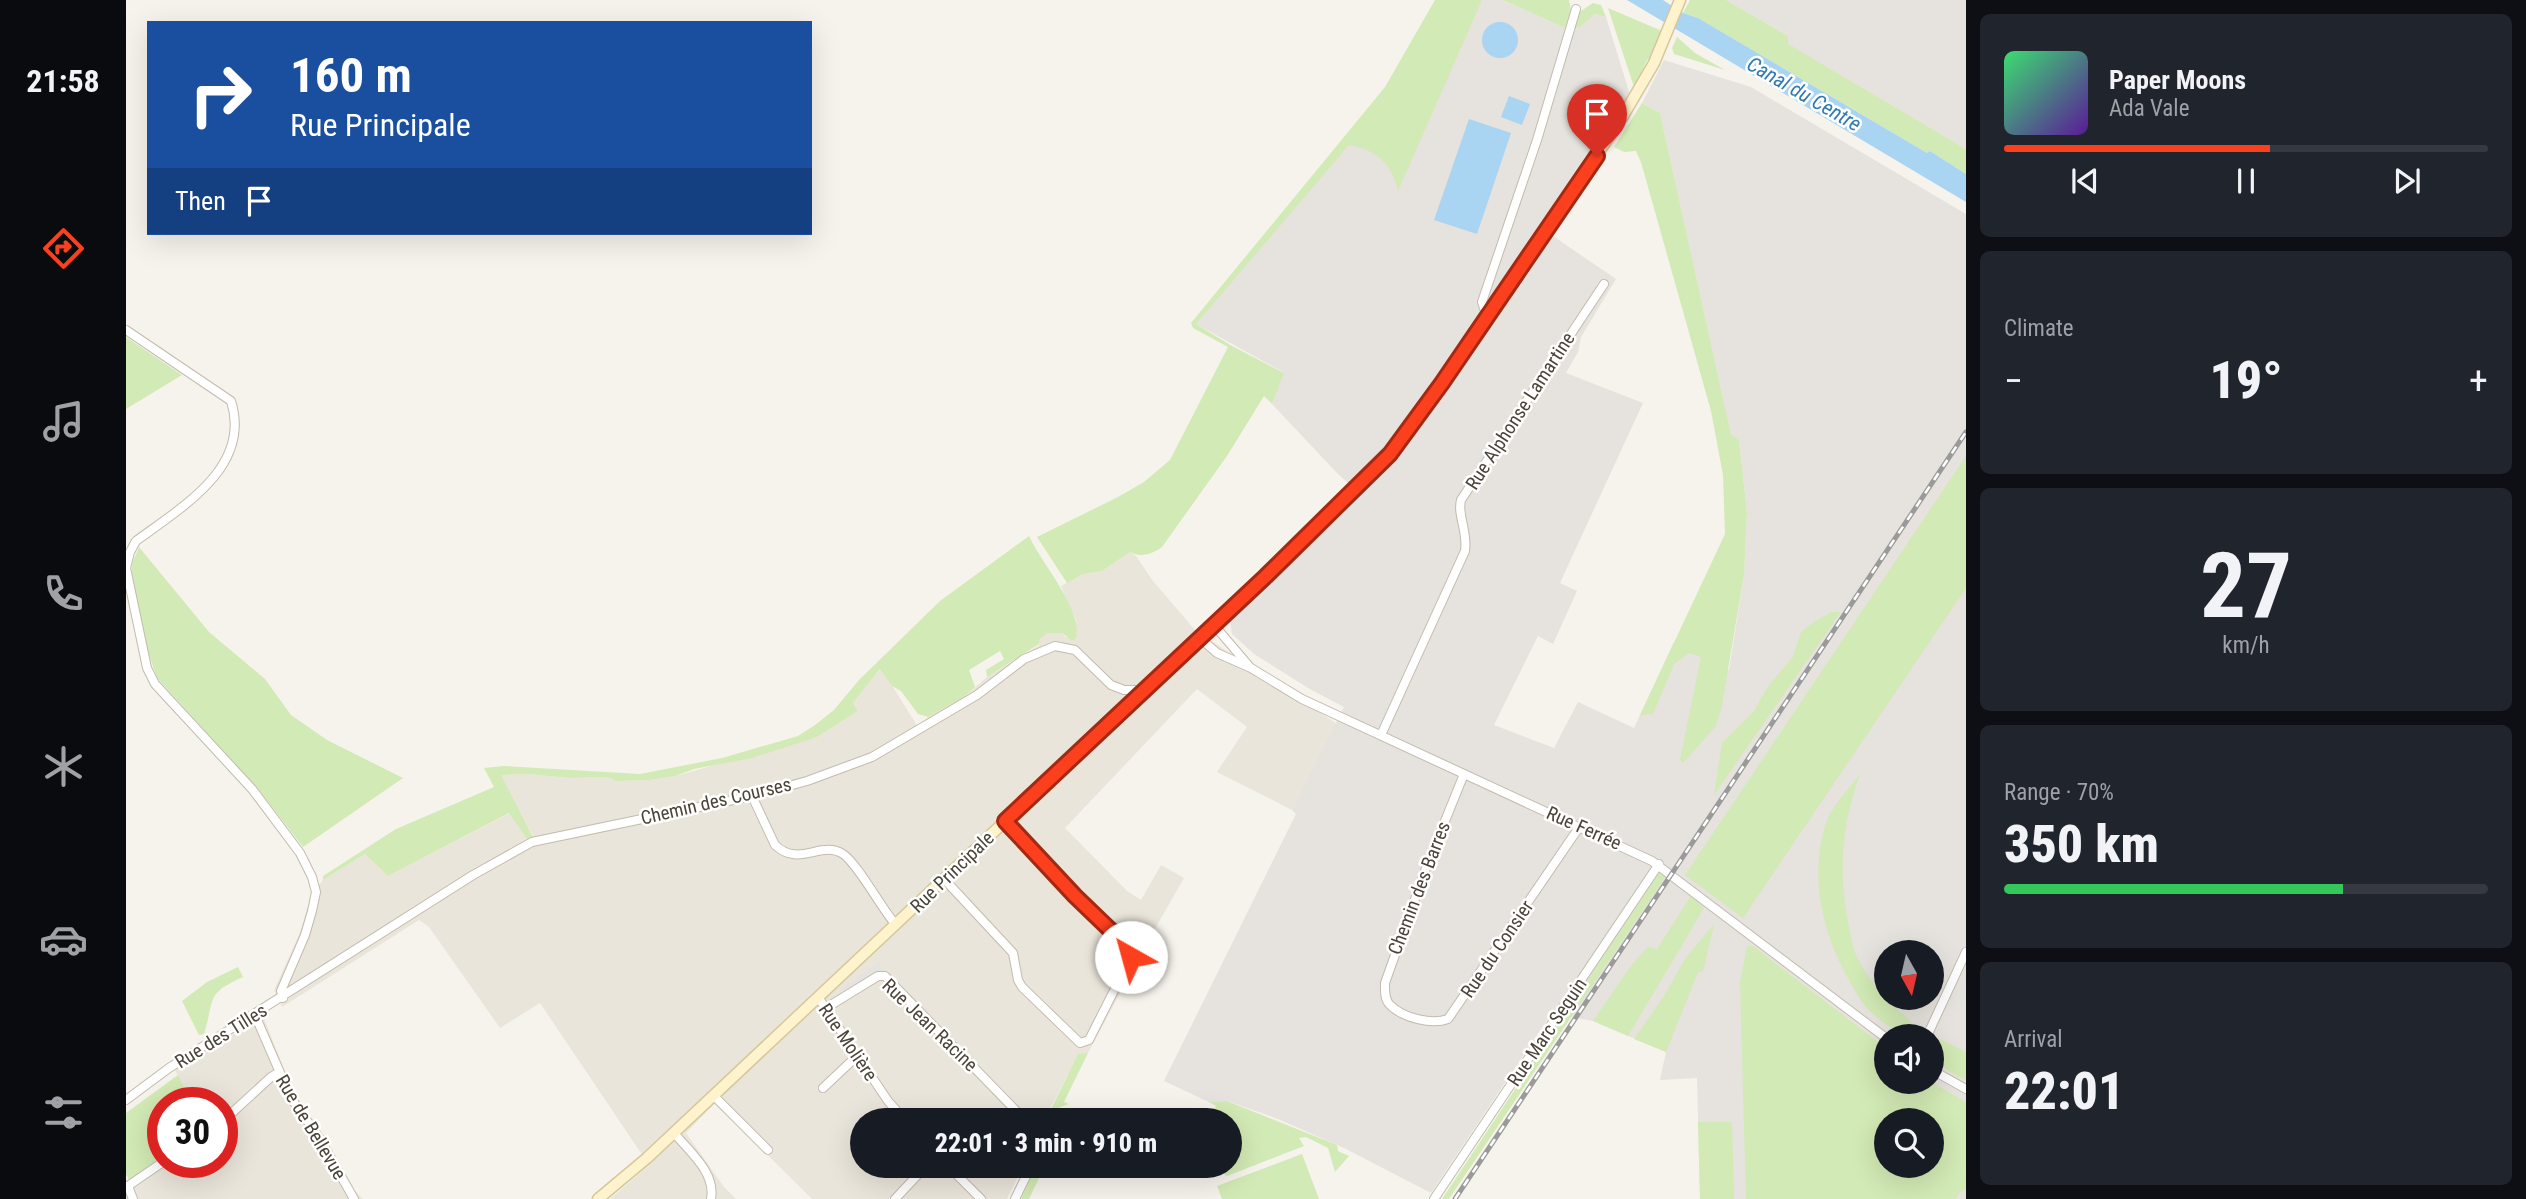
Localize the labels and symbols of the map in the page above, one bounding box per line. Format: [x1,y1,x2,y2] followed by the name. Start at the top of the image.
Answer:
[1743,52,1865,136] water label: Canal du Centre
[1567,84,1627,156] pin
[1461,328,1580,494] street label: Rue Alphonse Lamartine
[638,772,794,830] street label: Chemin des Courses
[1543,801,1625,855] street label: Rue Ferrée
[1383,818,1455,958] street label: Chemin des Barres
[905,826,999,918] street label: Rue Principale
[1456,896,1538,1002] street label: Rue du Consier
[1094,920,1168,994] position arrow
[1874,940,1944,1010] north arrow
[1502,973,1592,1091] street label: Rue Marc Seguin
[878,974,983,1076] street label: Rue Jean Racine
[171,999,271,1073] street label: Rue des Tilles
[814,999,882,1085] street label: Rue Molière
[271,1070,351,1184] street label: Rue de Bellevue
[147,1087,238,1178] speed limit sign: 30

